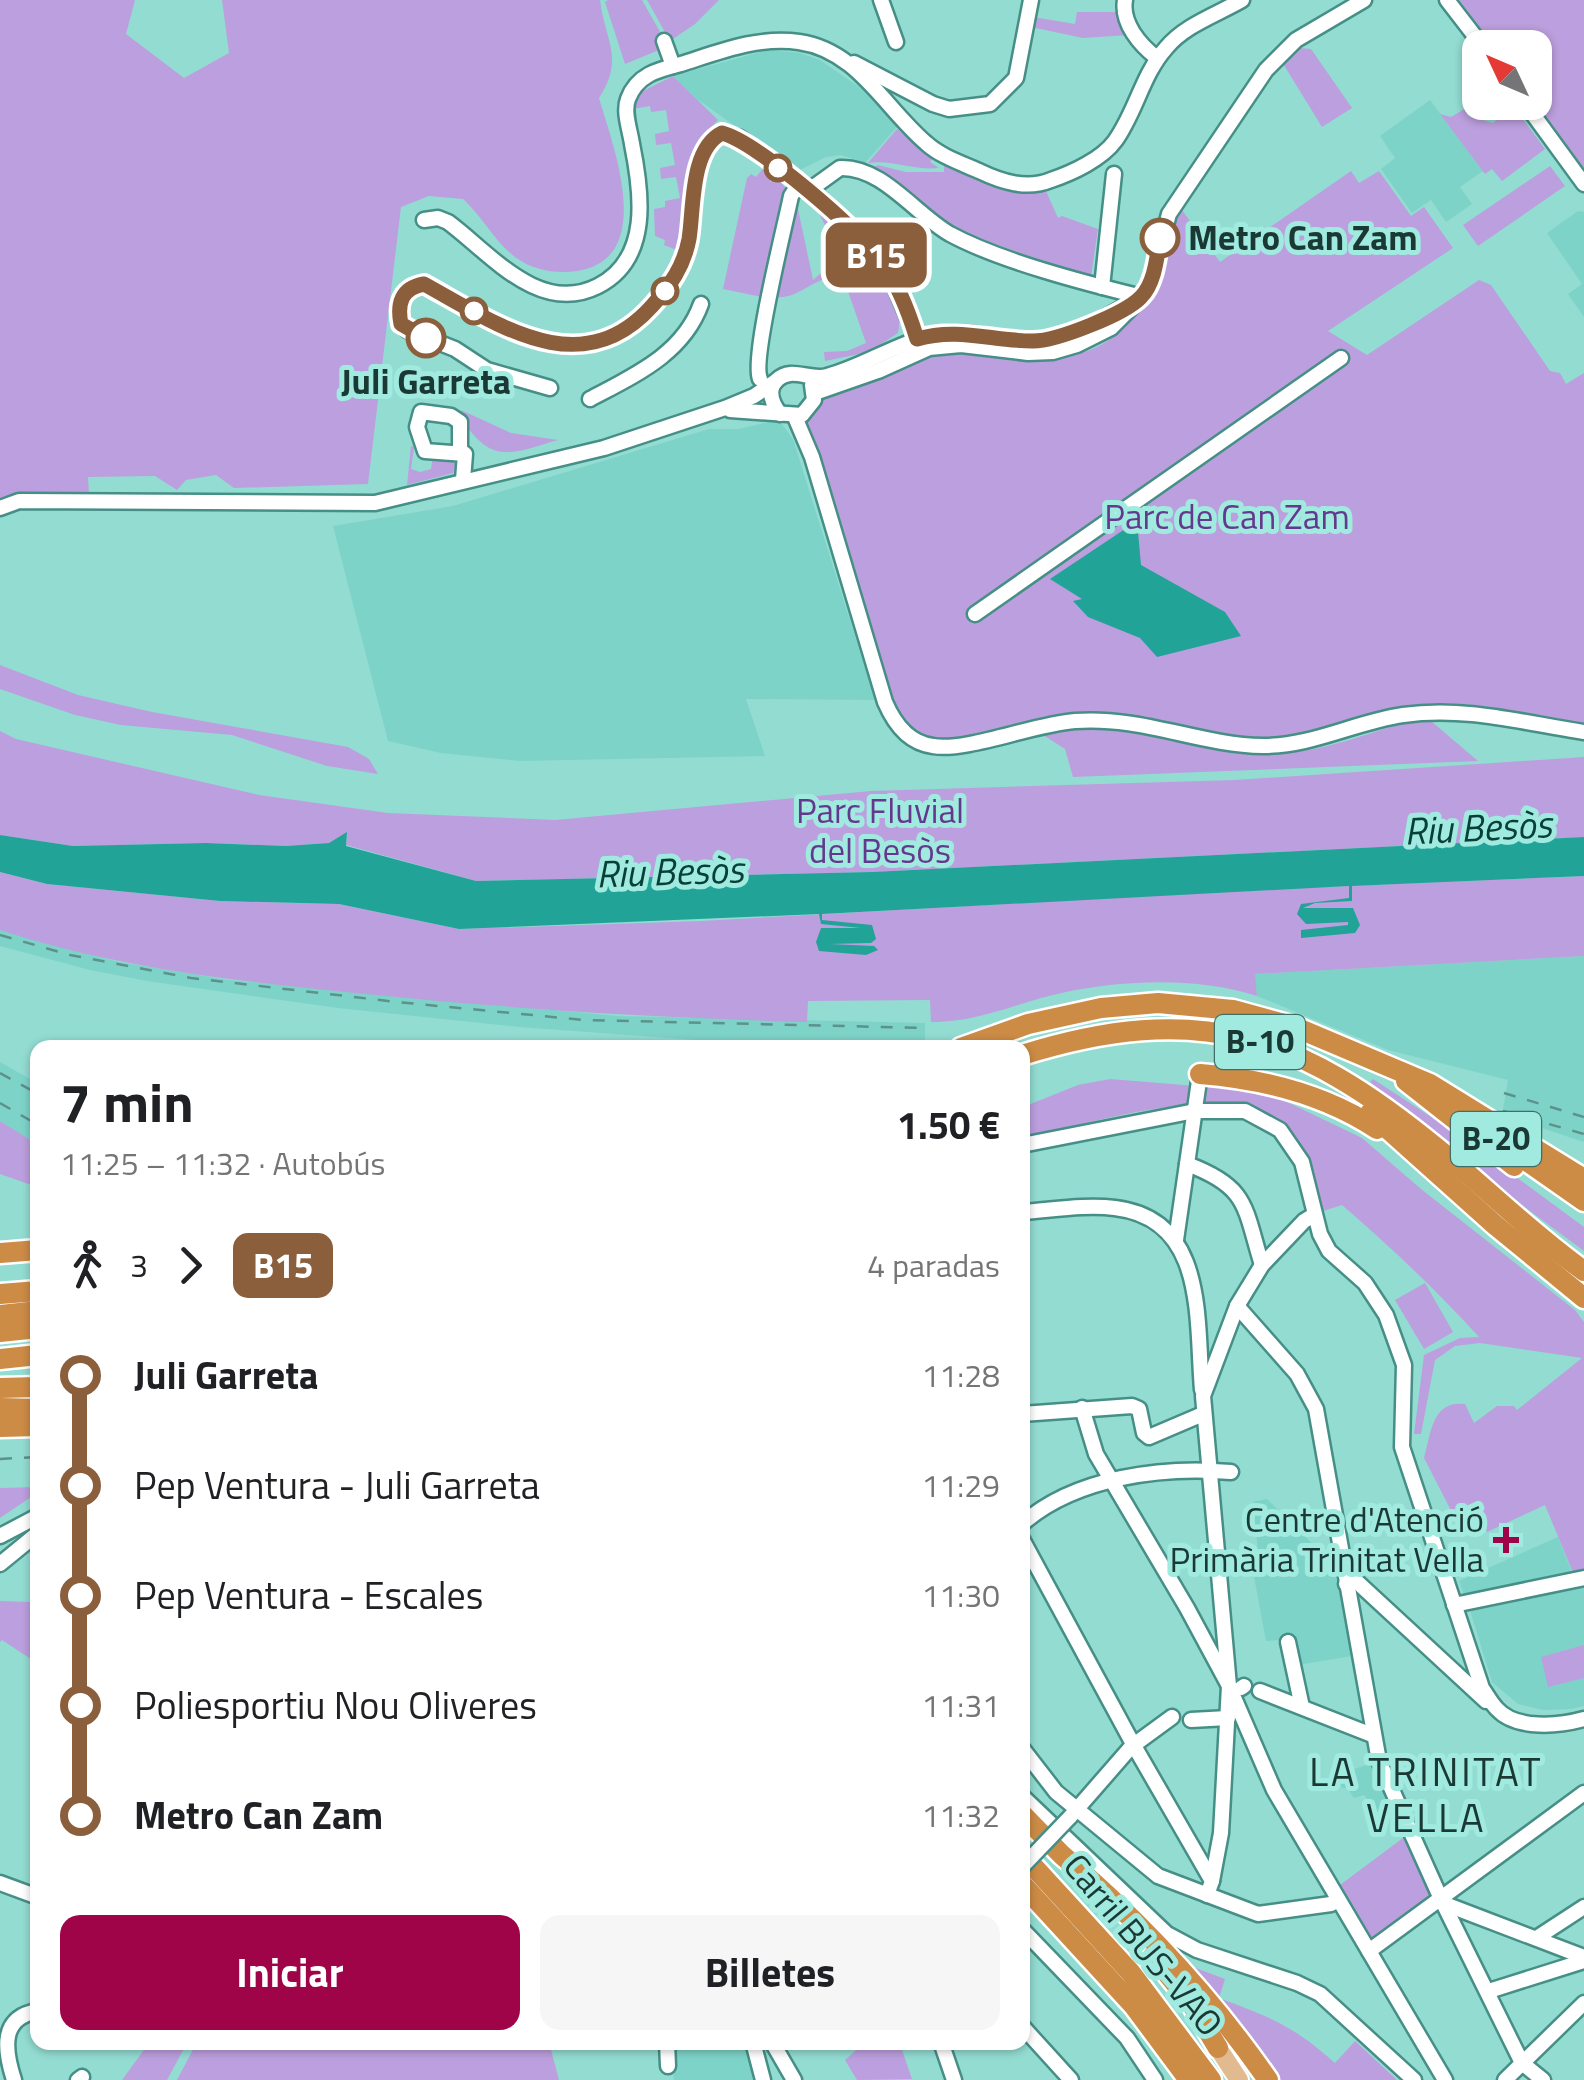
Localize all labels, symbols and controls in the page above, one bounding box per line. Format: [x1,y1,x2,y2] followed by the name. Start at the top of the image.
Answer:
[1462,30,1552,120] north arrow
[1462,30,1552,120] map controls
[765,155,791,181] unlabelled marker
[1188,210,1418,264] place label: Metro Can Zam
[1141,219,1179,257] marker: Metro Can Zam
[818,222,934,288] line badge: B15
[846,228,906,282] text: B15
[652,278,678,304] unlabelled marker
[461,298,487,324] unlabelled marker
[407,319,445,357] marker: Juli Garreta
[341,354,511,408] place label: Juli Garreta
[1104,489,1350,543] park label: Parc de Can Zam
[796,783,964,877] park label: Parc Fluvial del Besòs
[1403,794,1556,860] water label: Riu Besòs
[595,839,747,903] water label: Riu Besòs
[1215,1015,1305,1069] road number: B-10
[60,1060,194,1143] text: 7 min
[897,1096,1000,1154] text: 1.50 €
[1451,1112,1541,1166] road number: B-20
[60,1139,385,1187] text: 11:25 – 11:32 · Autobús
[60,1238,115,1293] icon: walk
[163,1238,218,1293] icon: forward
[253,1238,313,1292] text: B15
[130,1241,148,1289] text: 3
[867,1241,1000,1289] text: 4 paradas
[134,1346,318,1404] text: Juli Garreta
[921,1351,1000,1399] text: 11:28
[134,1456,540,1514] text: Pep Ventura - Juli Garreta
[921,1461,1000,1509] text: 11:29
[1170,1492,1484,1586] place label: Centre d'Atenció Primària Trinitat Vella
[1493,1527,1519,1553] marker: Centre d'Atenció Primària Trinitat Vella
[134,1566,483,1624] text: Pep Ventura - Escales
[921,1571,1000,1619] text: 11:30
[134,1676,537,1734] text: Poliesportiu Nou Oliveres
[921,1681,1000,1729] text: 11:31
[1309,1741,1543,1848] district label: LA TRINITAT VELLA
[134,1786,383,1844] text: Metro Can Zam
[921,1791,1000,1839] text: 11:32
[1051,1841,1237,2048] street label: Carril BUS-VAO
[60,1915,520,2030] button: Iniciar
[540,1915,1000,2030] button: Billetes

